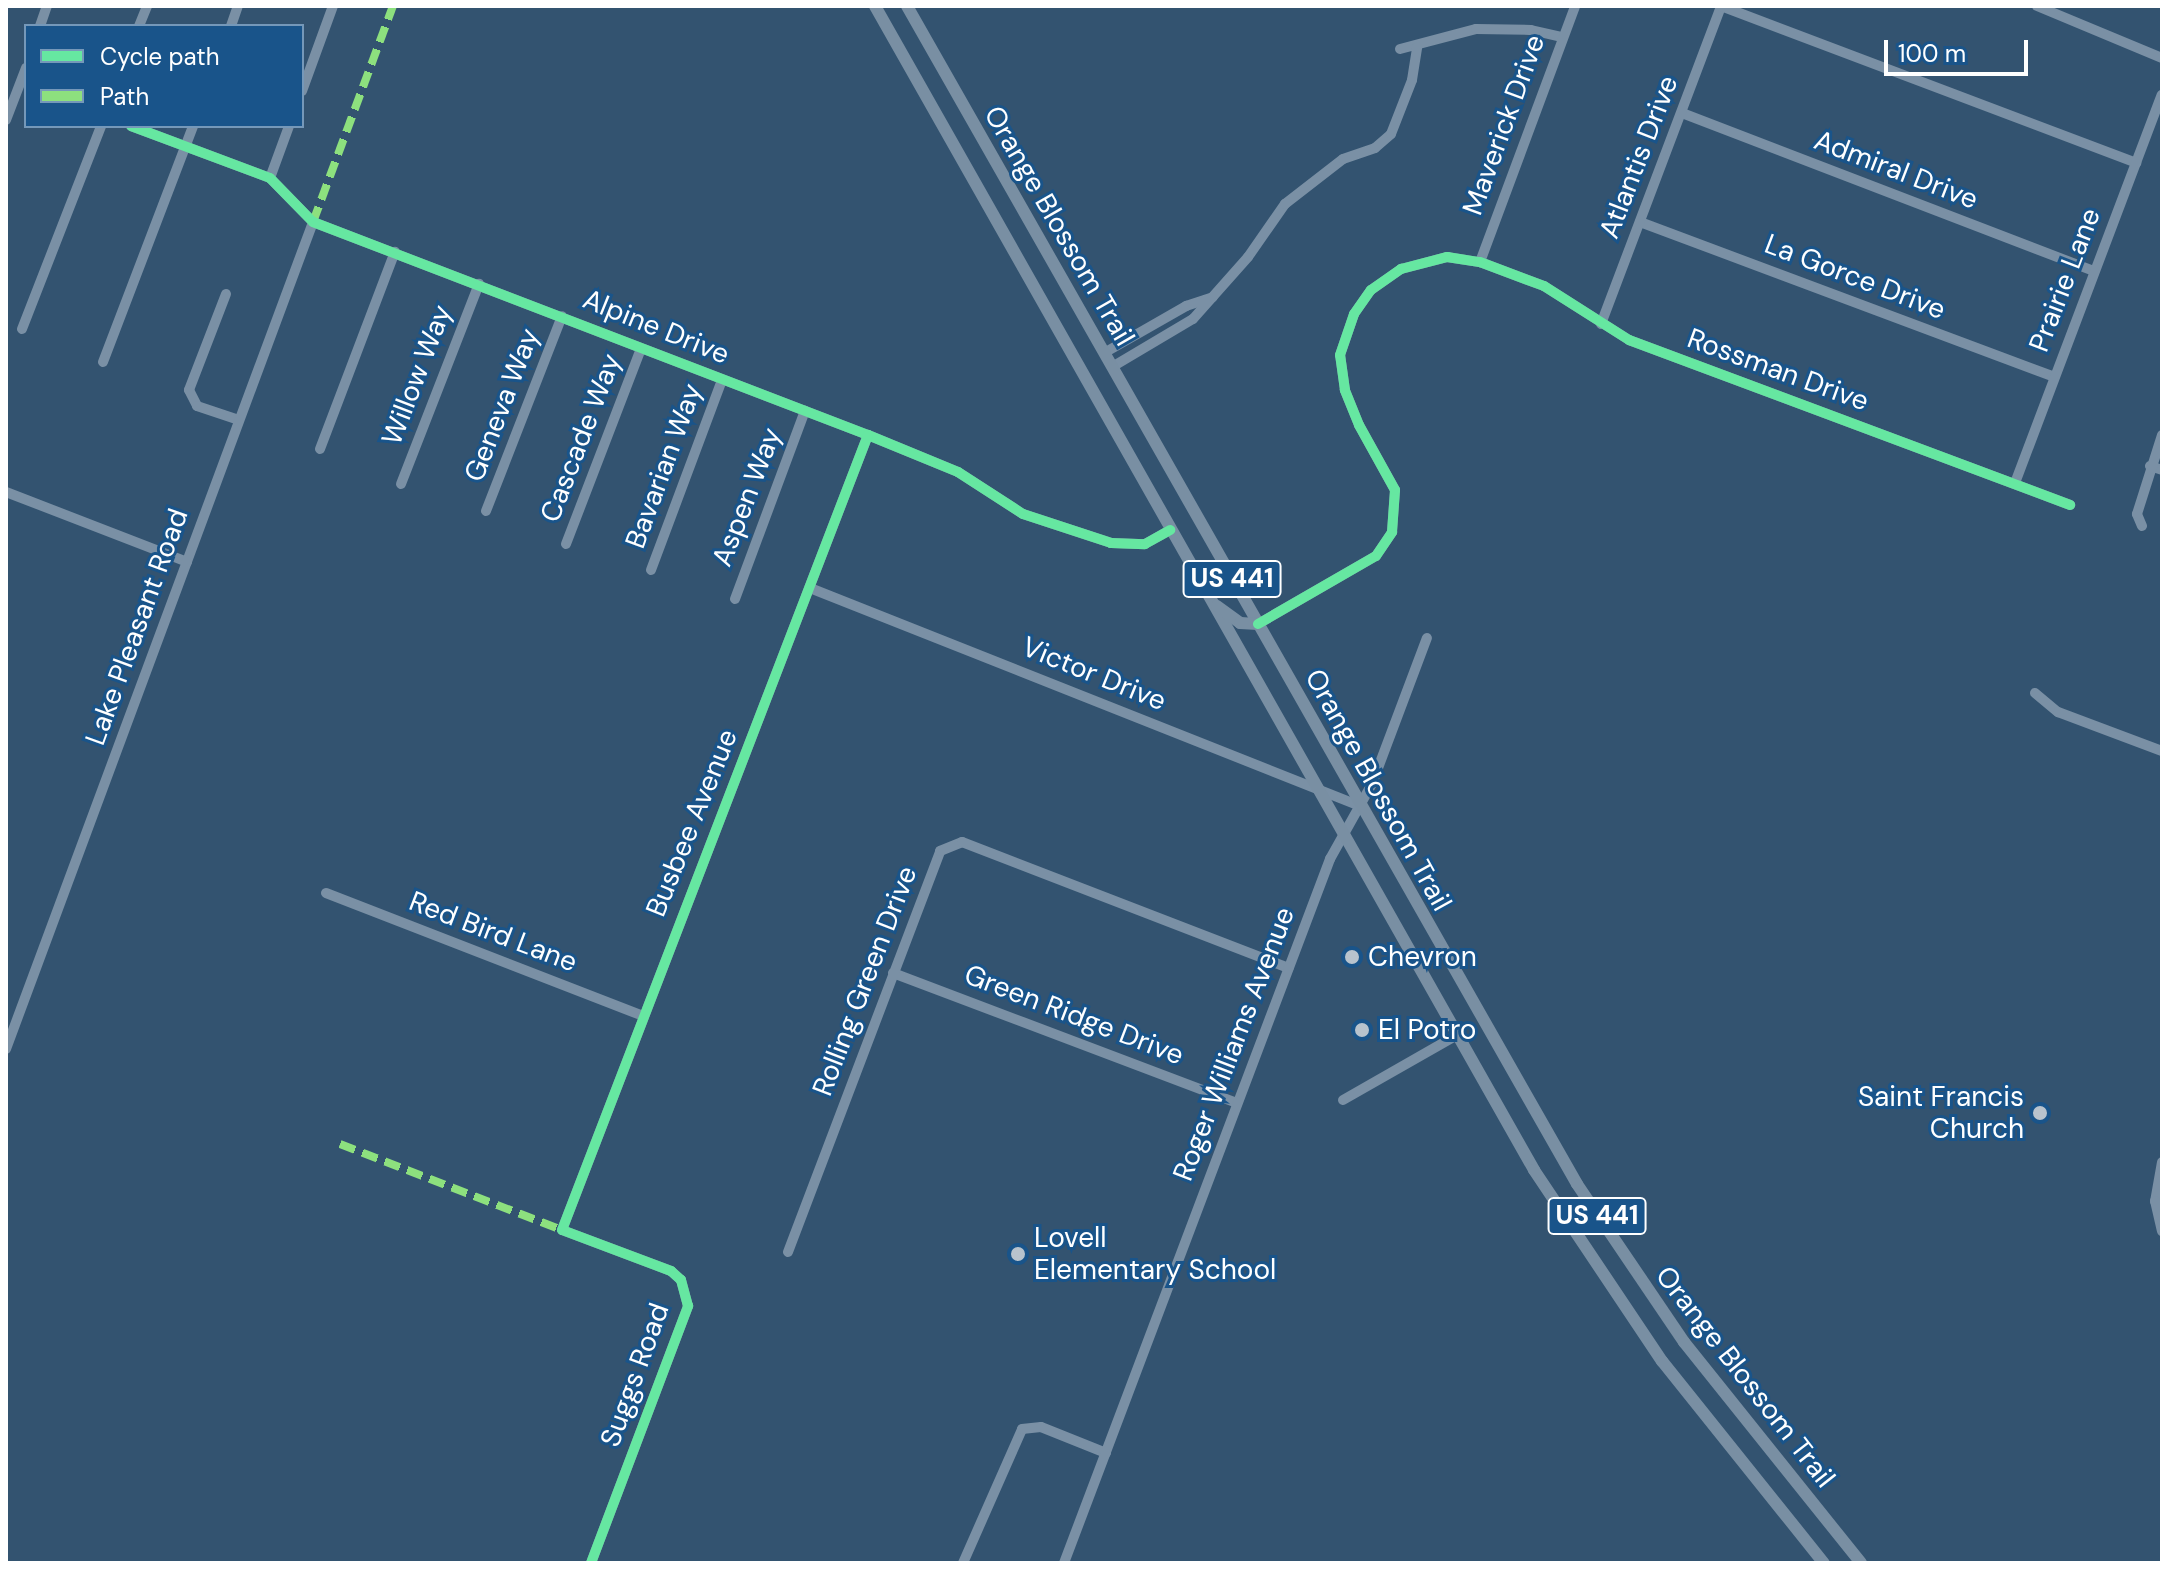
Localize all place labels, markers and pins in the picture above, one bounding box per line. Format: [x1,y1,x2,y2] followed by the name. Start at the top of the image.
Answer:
[1368,940,1477,974] place label: Chevron
[1343,948,1361,966] marker: Chevron
[1378,1013,1476,1047] place label: El Potro
[1353,1021,1371,1039] marker: El Potro
[1858,1080,2024,1146] place label: Saint Francis Church
[2031,1104,2049,1122] marker: Saint Francis Church
[1034,1221,1276,1287] place label: Lovell Elementary School
[1009,1245,1027,1263] marker: Lovell Elementary School

